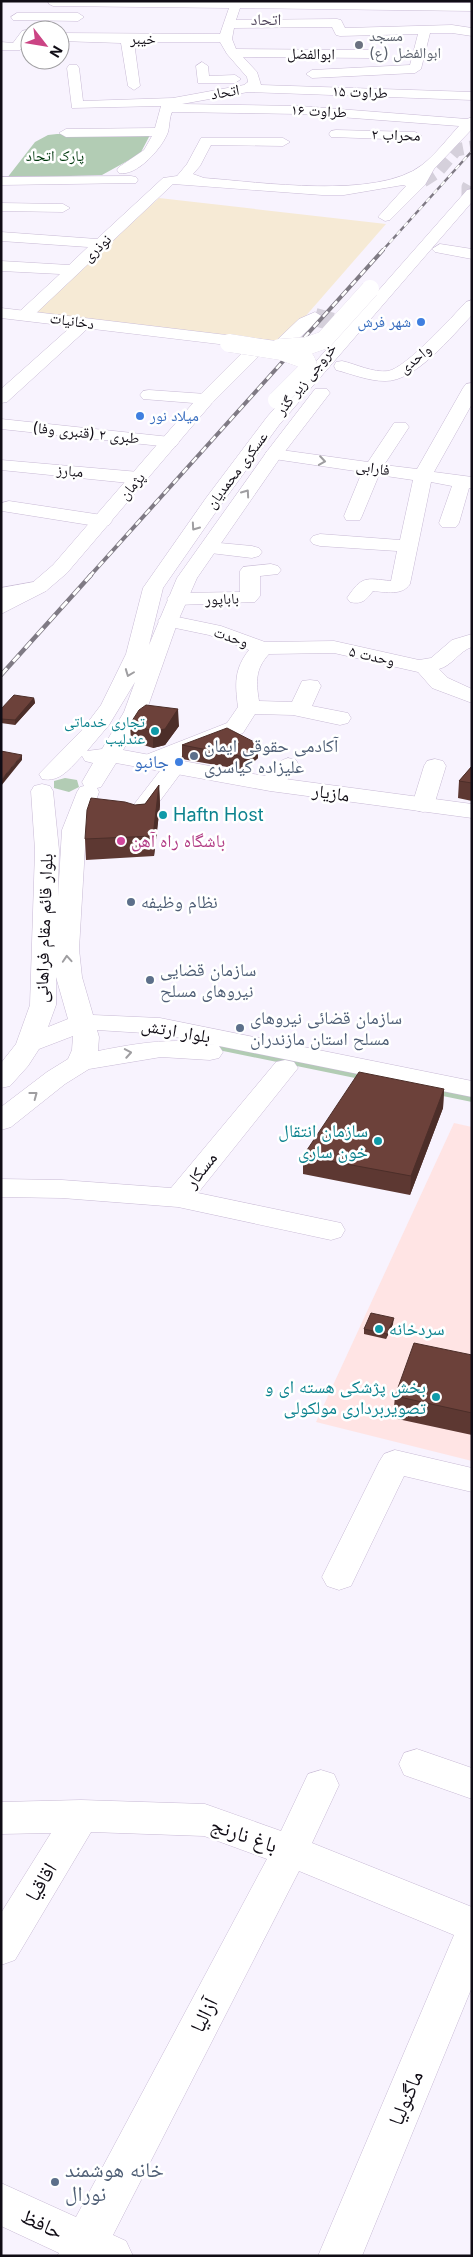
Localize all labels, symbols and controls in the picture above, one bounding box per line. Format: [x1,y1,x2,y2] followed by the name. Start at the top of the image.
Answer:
[251,9,281,29] district label: اتحاد
[20,20,70,70] north arrow
[369,26,441,63] place label: مسجد ابوالفضل (ع)
[129,29,156,48] street label: خیبر
[353,39,365,51] marker: مسجد ابوالفضل (ع)
[47,43,67,61] text: N
[287,44,335,64] street label: ابوالفضل
[209,80,241,103] street label: اتحاد
[332,81,388,102] street label: طراوت ۱۵
[291,100,347,121] street label: طراوت ۱۶
[371,124,421,145] street label: محراب ۲
[26,146,84,165] park label: پارک اتحاد
[78,230,116,266] street label: نوذری
[49,308,95,333] street label: دخانیات
[358,312,411,332] place label: شهر فرش
[415,316,427,328] marker: شهر فرش
[270,339,341,420] street label: خروجی زیر گذر
[395,340,435,378] street label: واحدی
[149,406,199,425] place label: میلاد نور
[134,410,146,422] marker: میلاد نور
[32,417,141,449] street label: طبری ۲ (قنبری وفا)
[201,427,273,513] street label: عسکری محمدیان
[318,455,327,465] one-way arrow
[355,456,391,480] street label: فارابی
[55,460,84,481] street label: مبارز
[114,468,150,504] street label: پژمان
[240,489,249,499] one-way arrow
[192,521,201,531] one-way arrow
[204,588,239,609] street label: باباپور
[211,622,251,651] street label: وحدت
[347,641,397,670] street label: وحدت ۵
[124,668,134,676] one-way arrow
[64,712,146,748] place label: تجاری خدماتی عندلیب
[149,725,161,737] marker: تجاری خدماتی عندلیب
[204,735,339,778] place label: آکادمی حقوقی ایمان علیزاده کیاسری
[188,750,200,762] marker: آکادمی حقوقی ایمان علیزاده کیاسری
[134,751,169,773] place label: جانبو
[173,756,185,768] marker: جانبو
[310,779,351,806] street label: مازیار
[173,804,264,825] place label: Haftn Host
[157,809,169,821] marker: Haftn Host
[131,830,225,852] place label: باشگاه راه آهن
[115,835,127,847] marker: باشگاه راه آهن
[30,853,59,1003] street label: بلوار قائم مقام فراهانی
[141,891,218,914] place label: نظام وظیفه
[125,896,137,908] marker: نظام وظیفه
[62,955,73,963] one-way arrow
[160,959,256,1003] place label: سازمان قضایی نیروهای مسلح
[144,974,156,986] marker: سازمان قضایی نیروهای مسلح
[250,1007,402,1051] place label: سازمان قضائی نیروهای مسلح استان مازندران
[140,1014,212,1048] street label: بلوار ارتش
[234,1022,246,1034] marker: سازمان قضائی نیروهای مسلح استان مازندران
[124,1049,132,1059] one-way arrow
[28,1092,37,1100] one-way arrow
[278,1120,368,1163] place label: سازمان انتقال خون ساری
[372,1135,384,1147] marker: سازمان انتقال خون ساری
[179,1148,221,1193] street label: مسکار
[389,1318,445,1339] place label: سردخانه
[373,1323,385,1335] marker: سردخانه
[265,1376,426,1419] place label: بخش پژشکی هسته ای و تصویربرداری مولکولی
[430,1391,442,1403] marker: بخش پژشکی هسته ای و تصویربرداری مولکولی
[207,1812,281,1858] street label: باغ نارنج
[19,1858,62,1906] street label: اقاقیا
[184,1993,223,2036] street label: آزالیا
[383,2067,428,2129] street label: ماگنولیا
[65,2157,164,2206] place label: خانه هوشمند نورال
[49,2176,61,2188] marker: خانه هوشمند نورال
[17,2203,67,2244] street label: حافظ

